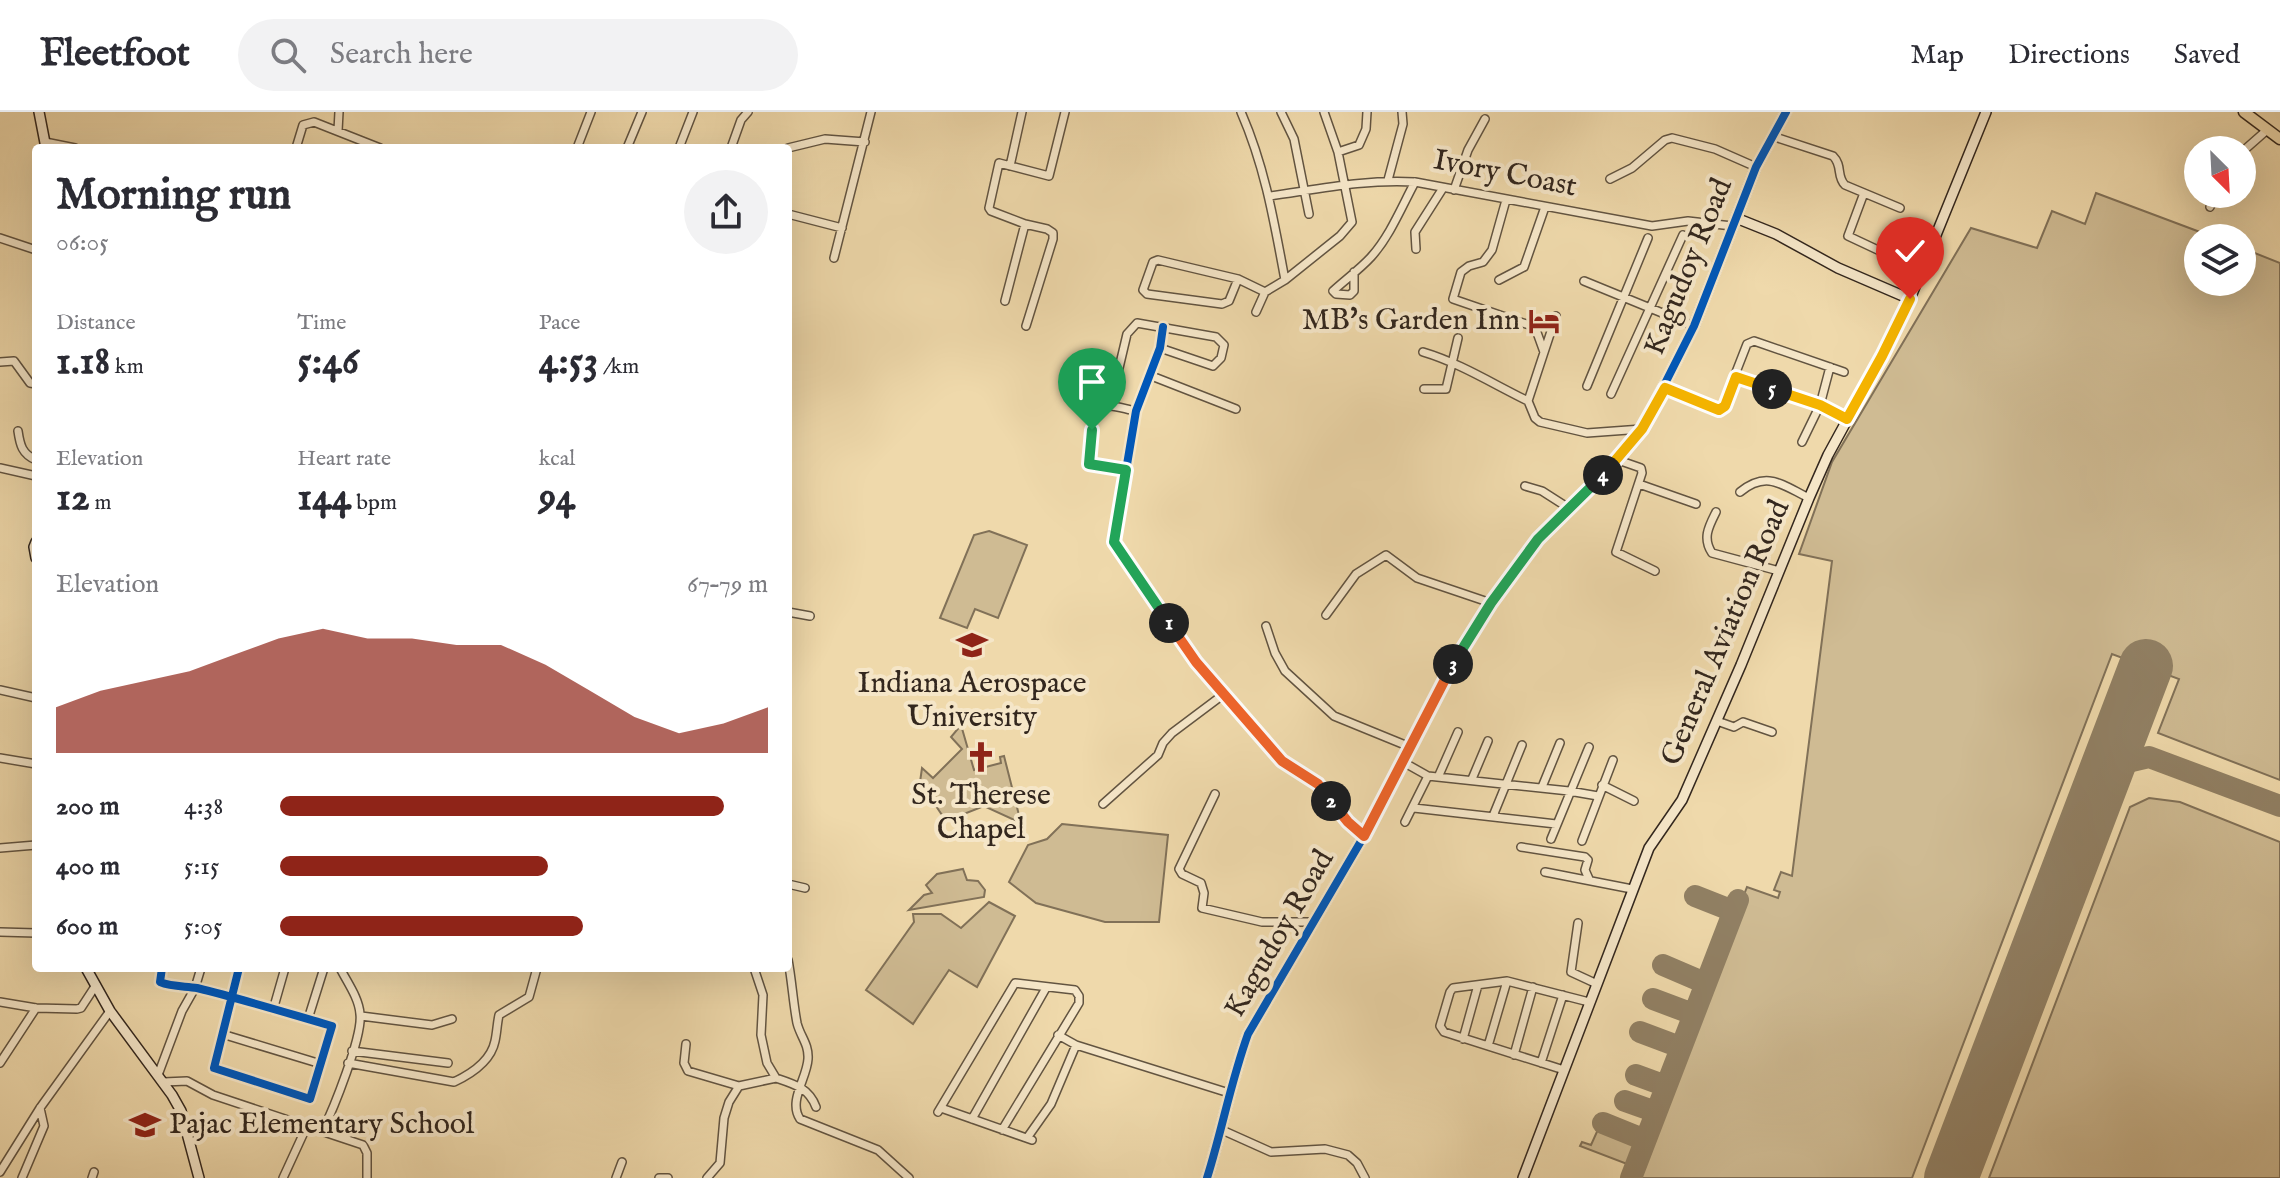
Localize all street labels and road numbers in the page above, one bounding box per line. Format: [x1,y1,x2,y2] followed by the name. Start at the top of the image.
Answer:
[1430,142,1580,206] street label: Ivory Coast
[1636,172,1742,361] street label: Kagudoy Road
[1653,494,1799,771] street label: General Aviation Road
[1217,842,1344,1025] street label: Kagudoy Road

